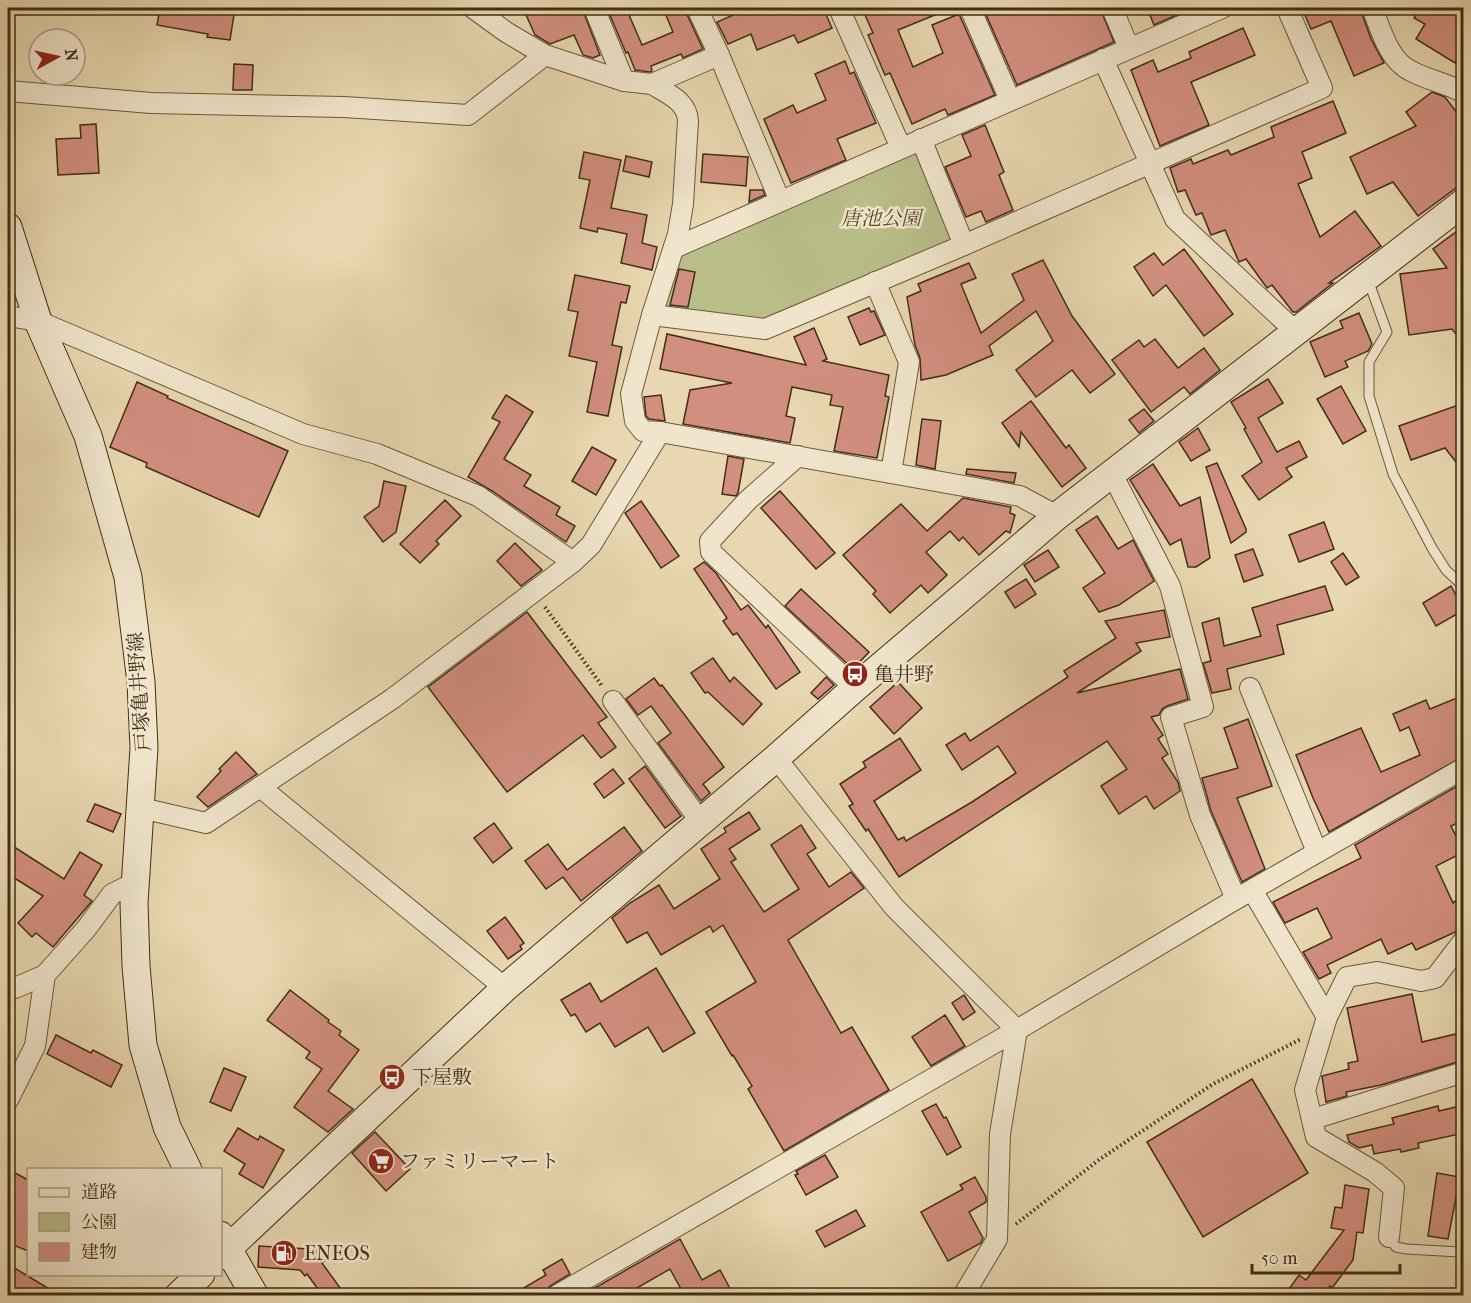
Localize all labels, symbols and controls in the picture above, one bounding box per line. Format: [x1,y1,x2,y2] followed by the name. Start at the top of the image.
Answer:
[27,27,87,87] north arrow
[61,48,82,63] text: N
[841,207,924,230] park label: 唐池公園
[124,631,155,753] street label: 戸塚亀井野線
[840,659,870,689] bus stop icon: 亀井野
[874,663,934,686] place label: 亀井野
[377,1062,407,1092] bus stop icon: 下屋敷
[412,1066,472,1089] place label: 下屋敷
[366,1146,396,1176] supermarket icon: ファミリーマート
[400,1150,560,1173] place label: ファミリーマート
[27,1168,222,1276] legend
[81,1182,117,1203] text: 道路
[81,1212,117,1233] text: 公園
[1252,1237,1400,1275] scale bar
[269,1238,299,1268] fuel station icon: ENEOS
[81,1242,117,1263] text: 建物
[304,1242,370,1265] place label: ENEOS
[1261,1248,1298,1269] text: 50 m

